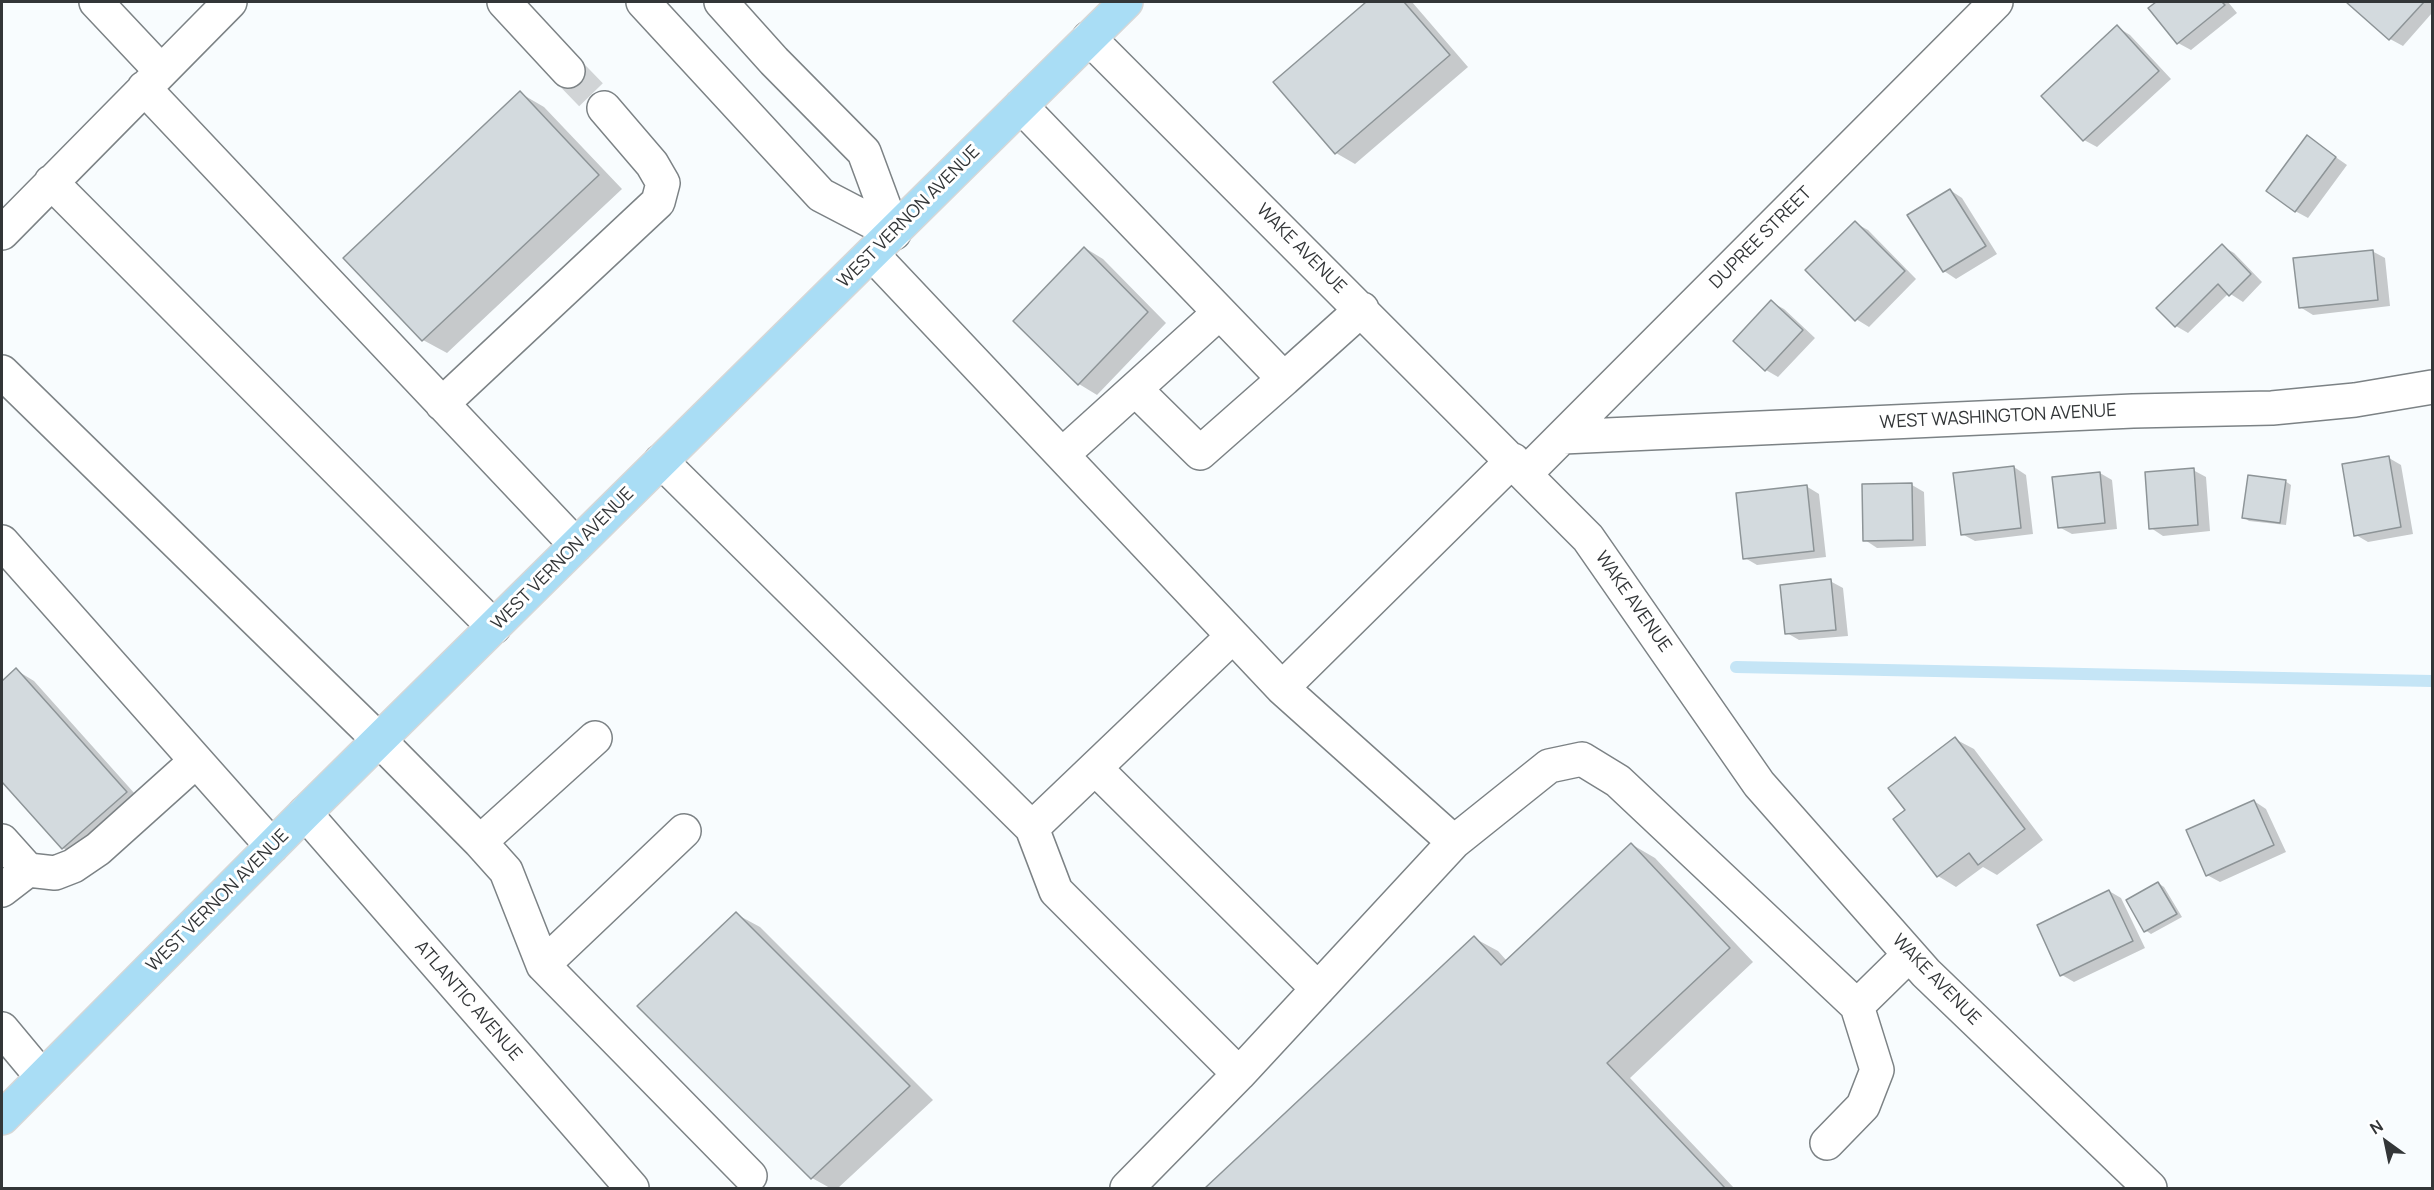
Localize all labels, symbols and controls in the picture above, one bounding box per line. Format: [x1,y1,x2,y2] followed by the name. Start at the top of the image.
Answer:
[833,141,985,293] street label: WEST VERNON AVENUE
[1705,182,1817,294] street label: DUPREE STREET
[1252,200,1350,298] street label: WAKE AVENUE
[1879,400,2117,434] street label: WEST WASHINGTON AVENUE
[487,483,639,635] street label: WEST VERNON AVENUE
[1590,547,1676,657] street label: WAKE AVENUE
[142,825,294,977] street label: WEST VERNON AVENUE
[1887,930,1985,1030] street label: WAKE AVENUE
[410,937,526,1065] street label: ATLANTIC AVENUE
[2356,1112,2416,1172] north arrow
[2365,1115,2387,1139] text: N

